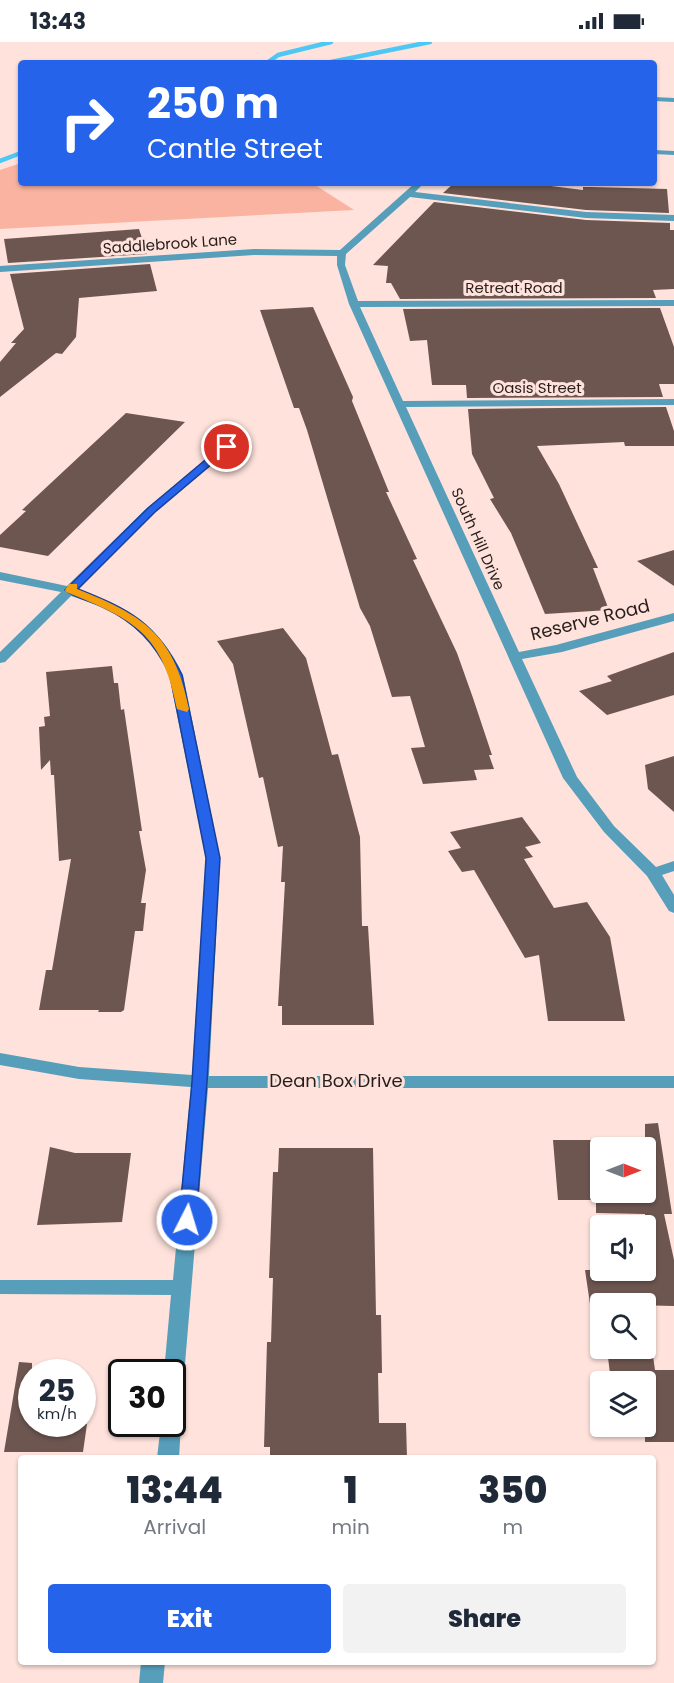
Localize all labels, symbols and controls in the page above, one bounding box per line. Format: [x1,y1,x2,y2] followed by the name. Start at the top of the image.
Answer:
[30,6,86,37] text: 13:43
[147,74,279,133] text: 250 m
[48,84,126,162] icon: right
[147,130,323,167] text: Cantle Street
[102,228,238,259] street label: Saddlebrook Lane
[465,277,563,298] street label: Retreat Road
[492,377,582,398] street label: Oasis Street
[201,421,252,472] pin
[210,430,243,463] icon: arrive
[446,484,510,593] street label: South Hill Drive
[528,593,652,646] street label: Reserve Road
[269,1068,403,1093] street label: Dean Box Drive
[590,1137,656,1203] north arrow
[590,1137,656,1437] map controls
[155,1188,219,1252] position arrow
[590,1215,656,1281] button: sound
[590,1293,656,1359] button: search
[108,1359,186,1437] speed limit sign: 30
[39,1369,75,1412] text: 25
[590,1371,656,1437] button: layers
[37,1403,77,1424] text: km/h
[126,1465,223,1516] text: 13:44
[344,1465,358,1516] text: 1
[478,1465,548,1516] text: 350
[143,1513,206,1541] text: Arrival
[332,1513,370,1541] text: min
[503,1513,523,1541] text: m
[48,1584,331,1653] button: Exit
[343,1584,626,1653] button: Share

